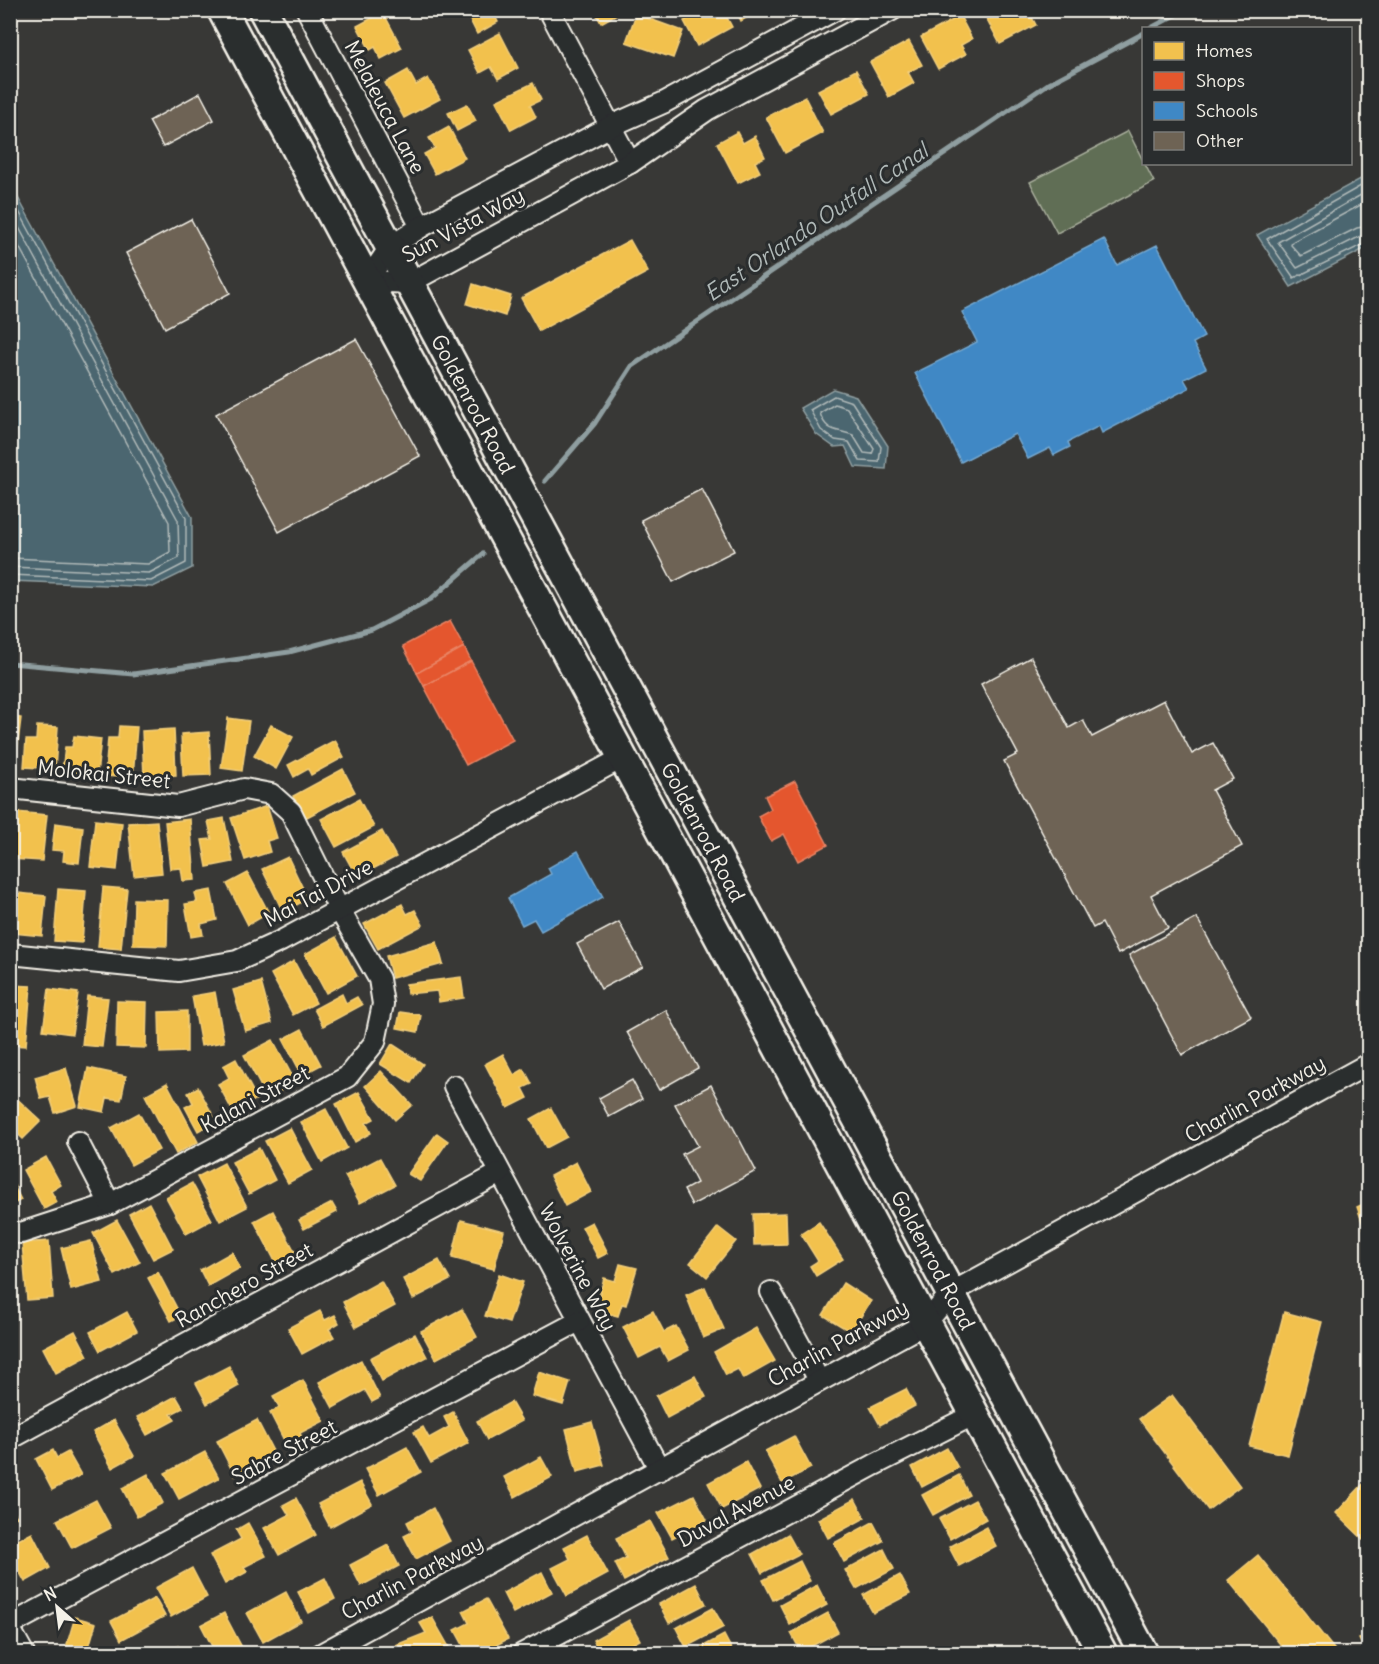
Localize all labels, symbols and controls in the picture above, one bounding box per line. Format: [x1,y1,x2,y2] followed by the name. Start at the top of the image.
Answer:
[1142,27,1352,165] legend
[338,36,432,178] street label: Melaleuca Lane
[1196,39,1253,62] text: Homes
[1196,69,1245,92] text: Shops
[1196,99,1258,122] text: Schools
[1196,129,1244,152] text: Other
[699,135,936,307] water label: East Orlando Outfall Canal
[397,181,529,269] street label: Sun Vista Way
[425,330,521,478] street label: Goldenrod Road
[36,754,172,794] street label: Molokai Street
[655,758,751,906] street label: Goldenrod Road
[259,853,377,933] street label: Mai Tai Drive
[1180,1049,1330,1149] street label: Charlin Parkway
[196,1059,314,1139] street label: Kalani Street
[885,1186,981,1334] street label: Goldenrod Road
[533,1199,623,1335] street label: Wolverine Way
[171,1236,317,1334] street label: Ranchero Street
[763,1293,913,1393] street label: Charlin Parkway
[227,1413,341,1491] street label: Sabre Street
[673,1469,799,1553] street label: Duval Avenue
[336,1528,488,1626] street label: Charlin Parkway
[27,1577,87,1637] north arrow
[40,1582,60,1605] text: N

